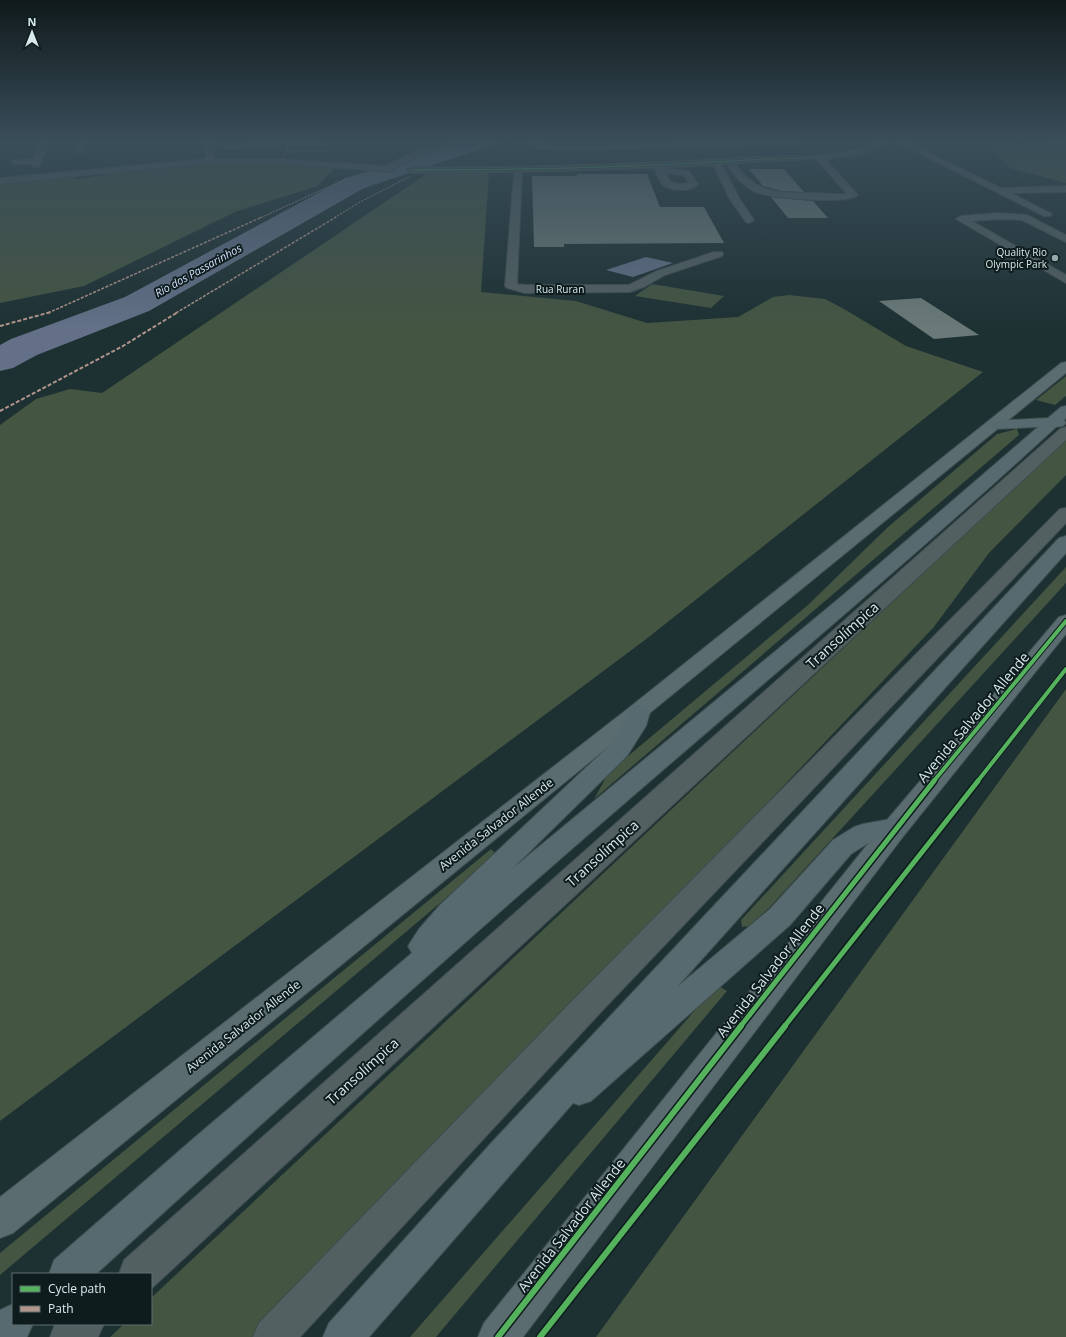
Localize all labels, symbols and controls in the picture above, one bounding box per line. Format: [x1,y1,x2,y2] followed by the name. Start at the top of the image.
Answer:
[12,12,52,52] north arrow
[28,14,36,29] text: N
[152,240,244,300] water label: Rio dos Passarinhos
[985,245,1048,271] place label: Quality Rio Olympic Park
[1050,253,1060,263] marker: Quality Rio Olympic Park
[536,282,584,296] street label: Rua Ruran
[802,597,882,673] street label: Transolímpica
[913,648,1033,786] street label: Avenida Salvador Allende
[435,774,557,874] street label: Avenida Salvador Allende
[562,815,642,891] street label: Transolímpica
[712,899,828,1041] street label: Avenida Salvador Allende
[182,976,304,1076] street label: Avenida Salvador Allende
[322,1033,402,1109] street label: Transolímpica
[513,1154,629,1296] street label: Avenida Salvador Allende
[12,1273,152,1325] legend
[48,1280,106,1297] text: Cycle path
[48,1300,74,1317] text: Path

